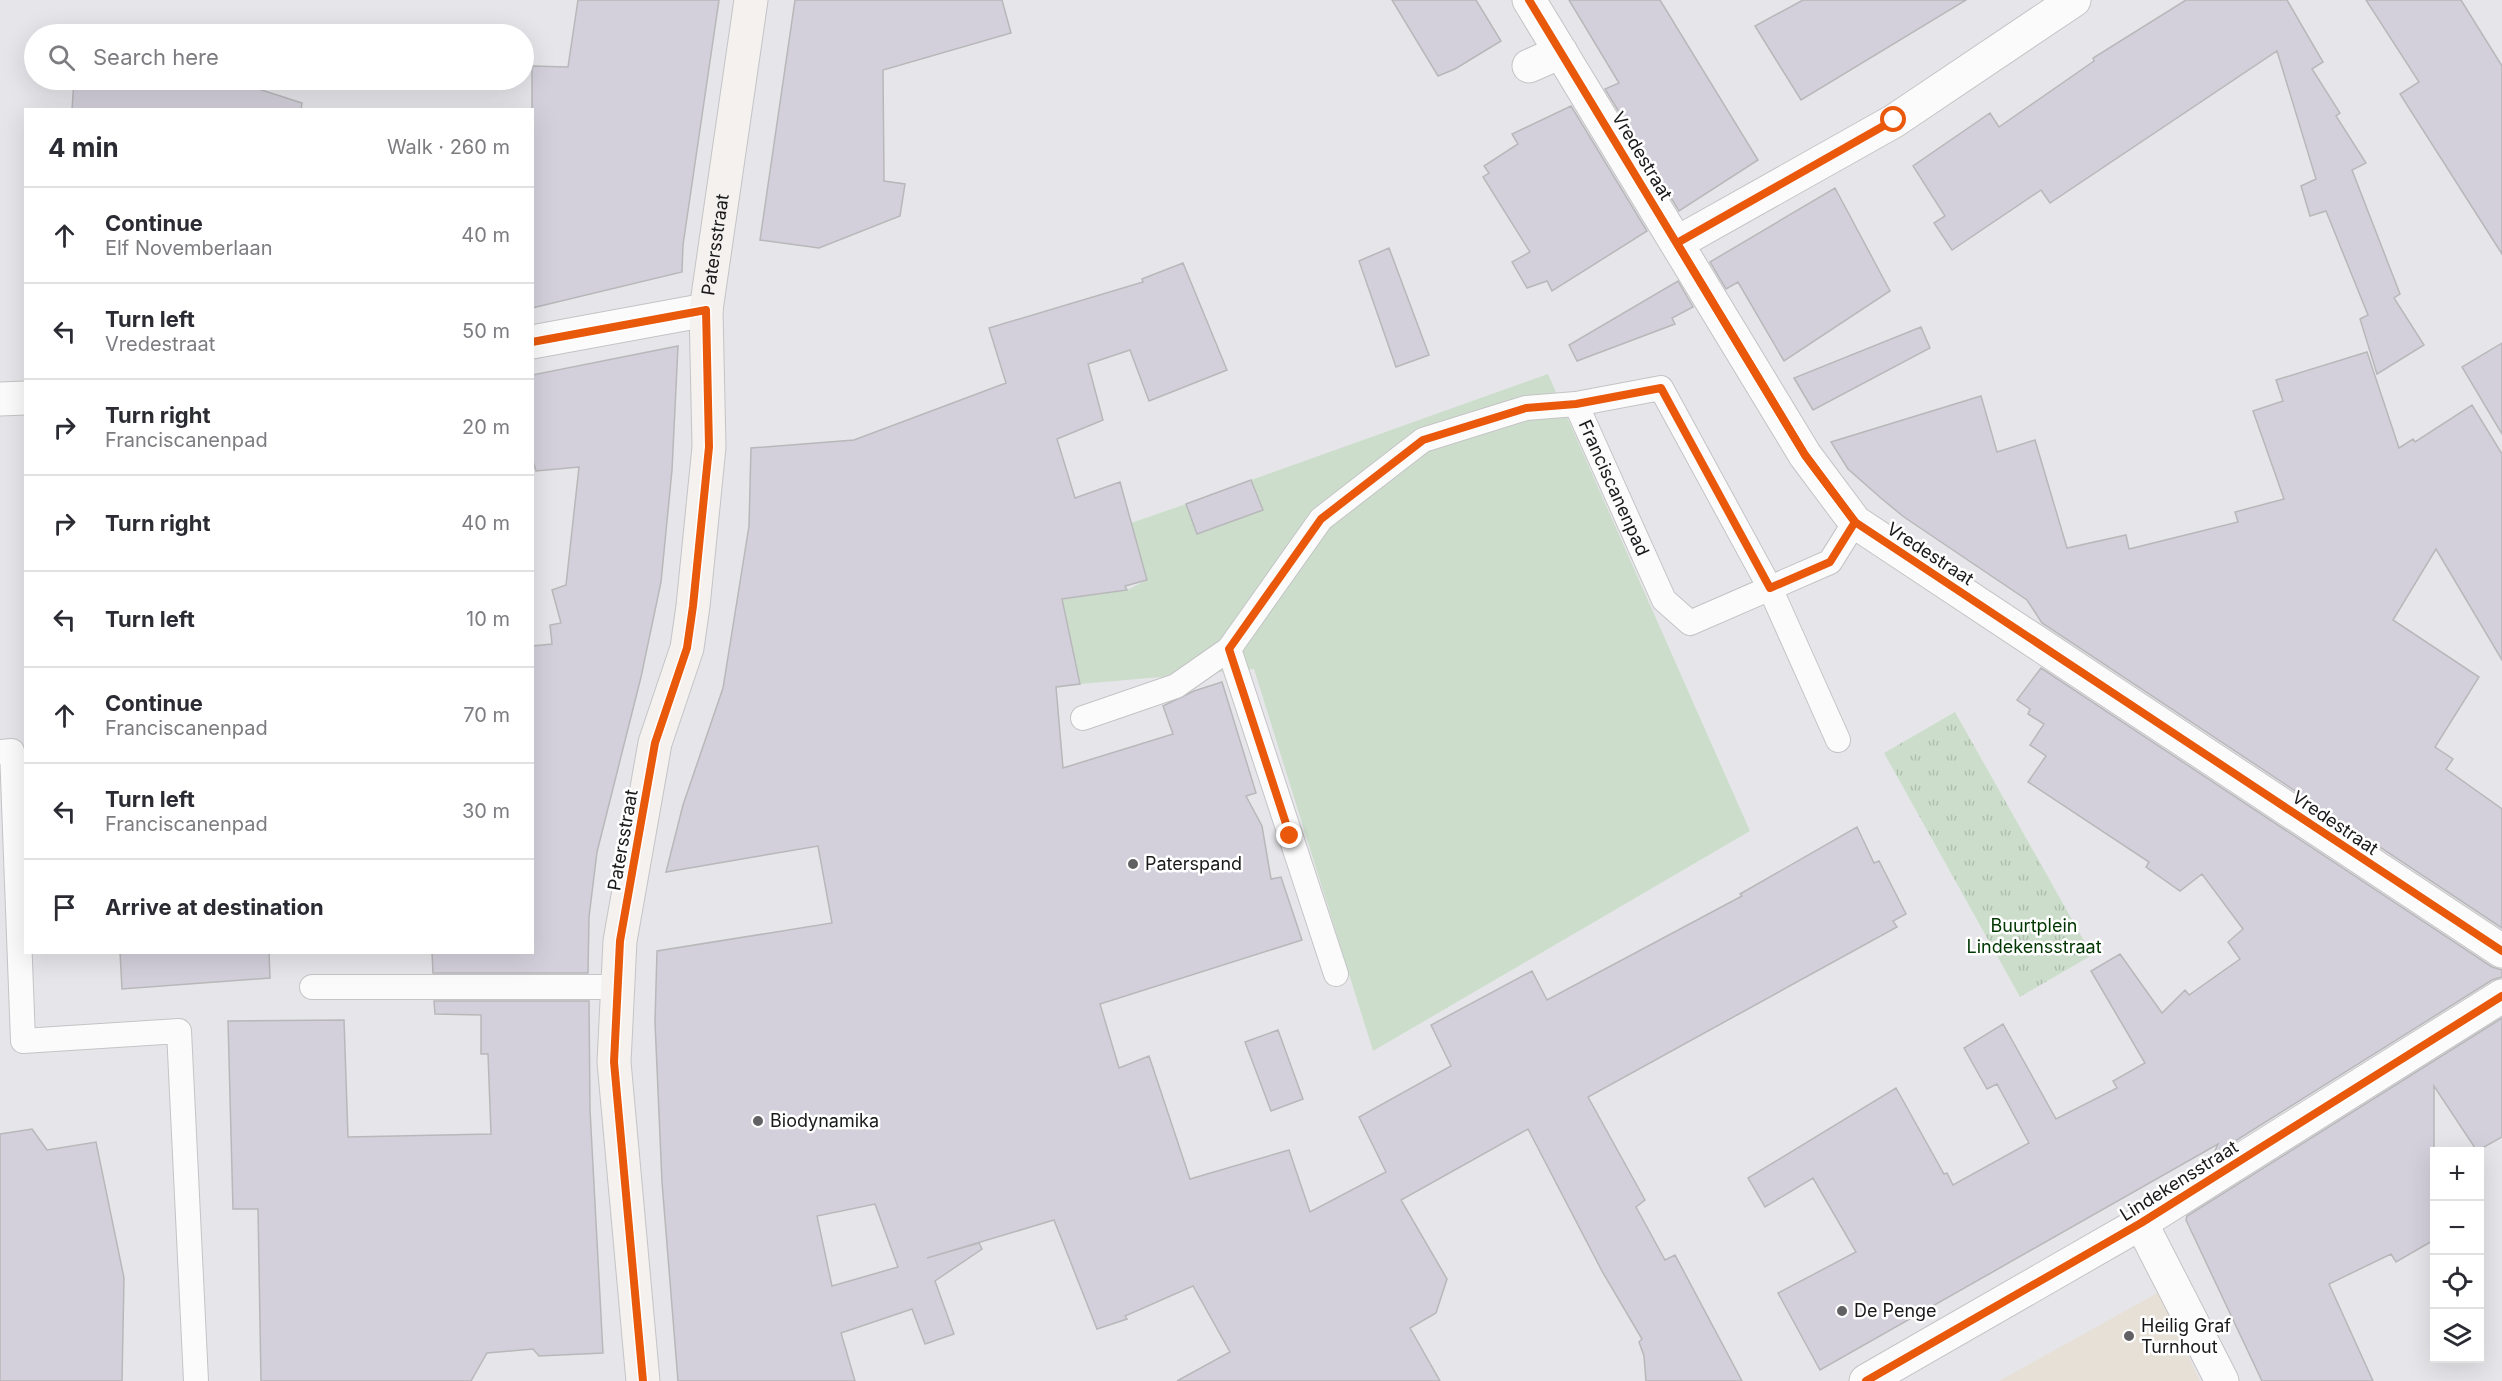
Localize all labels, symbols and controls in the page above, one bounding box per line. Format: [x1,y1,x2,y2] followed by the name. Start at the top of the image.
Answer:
[24,24,534,90] search box
[45,41,78,74] icon: search
[93,44,219,70] text: Search here
[1880,106,1906,132] route start
[1608,108,1677,204] street label: Vredestraat
[48,132,119,163] text: 4 min
[387,135,510,159] text: Walk · 260 m
[697,192,733,297] street label: Patersstraat
[105,210,203,236] text: Continue
[48,219,81,252] icon: ahead
[461,223,510,247] text: 40 m
[105,236,272,260] text: Elf Novemberlaan
[105,306,195,332] text: Turn left
[48,315,81,348] icon: left
[462,319,510,343] text: 50 m
[105,332,215,356] text: Vredestraat
[105,402,211,428] text: Turn right
[48,411,81,444] icon: right
[462,415,510,439] text: 20 m
[1575,417,1654,559] street label: Franciscanenpad
[105,428,268,452] text: Franciscanenpad
[48,507,81,540] icon: right
[105,510,211,536] text: Turn right
[461,511,510,535] text: 40 m
[1883,518,1978,589] street label: Vredestraat
[48,603,81,636] icon: left
[105,606,195,632] text: Turn left
[466,607,510,631] text: 10 m
[105,690,203,716] text: Continue
[48,699,81,732] icon: ahead
[463,703,510,727] text: 70 m
[105,716,268,740] text: Franciscanenpad
[105,786,195,812] text: Turn left
[2288,786,2382,859] street label: Vredestraat
[603,788,642,892] street label: Patersstraat
[48,795,81,828] icon: left
[462,799,510,823] text: 30 m
[105,812,268,836] text: Franciscanenpad
[1276,822,1302,848] route end
[1145,853,1242,874] place label: Paterspand
[1126,857,1140,871] marker: Paterspand
[48,891,81,924] icon: arrive
[105,894,324,920] text: Arrive at destination
[1966,915,2102,957] park label: Buurtplein Lindekensstraat
[770,1110,879,1131] place label: Biodynamika
[751,1114,765,1128] marker: Biodynamika
[2116,1136,2242,1225] street label: Lindekensstraat
[2430,1147,2484,1363] map controls
[2430,1147,2484,1201] button: +
[2430,1201,2484,1255] button: −
[2430,1255,2484,1309] button: locate
[1854,1300,1937,1321] place label: De Penge
[1835,1304,1849,1318] marker: De Penge
[2430,1309,2484,1363] button: layers
[2141,1315,2231,1357] place label: Heilig Graf Turnhout
[2122,1329,2136,1343] marker: Heilig Graf Turnhout

